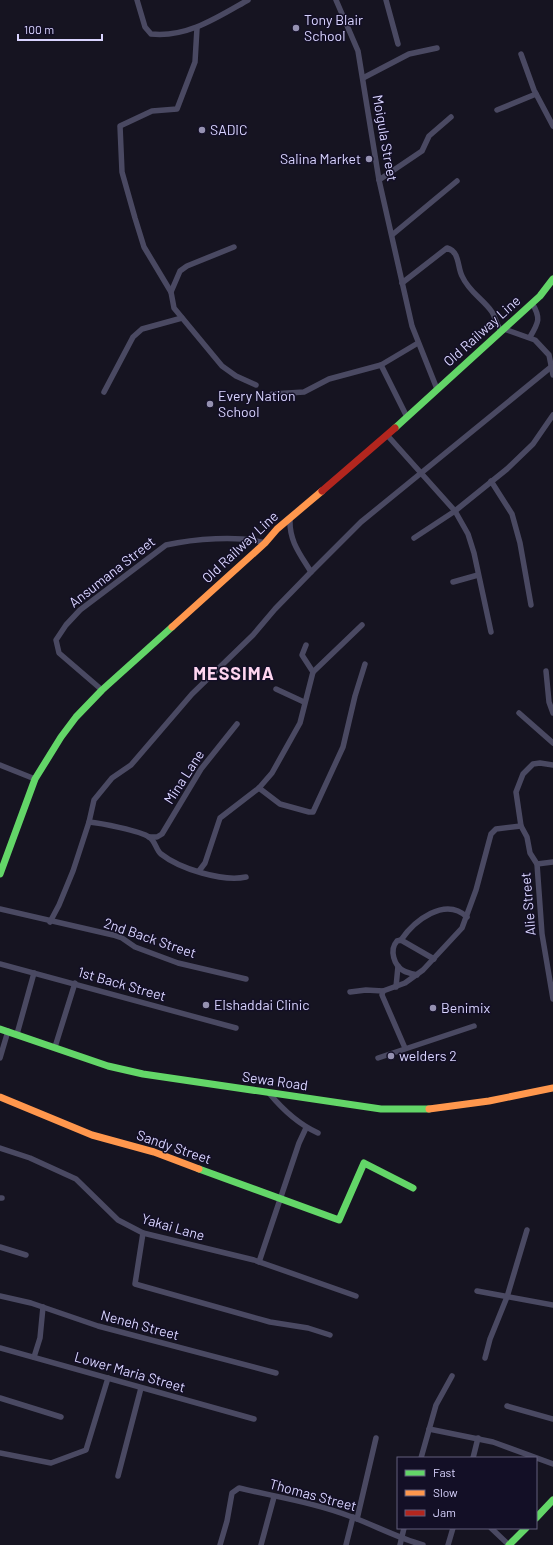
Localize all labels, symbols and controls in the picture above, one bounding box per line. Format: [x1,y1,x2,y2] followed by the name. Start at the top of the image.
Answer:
[304,11,363,44] place label: Tony Blair School
[18,16,102,42] scale bar
[24,22,54,36] text: 100 m
[291,23,301,33] marker: Tony Blair School
[370,93,401,183] street label: Moigula Street
[210,121,247,138] place label: SADIC
[197,125,207,135] marker: SADIC
[280,150,361,167] place label: Salina Market
[364,154,374,164] marker: Salina Market
[440,292,524,370] street label: Old Railway Line
[218,387,296,420] place label: Every Nation School
[205,399,215,409] marker: Every Nation School
[198,507,281,586] street label: Old Railway Line
[65,533,158,611] street label: Ansumana Street
[193,662,275,684] district label: MESSIMA
[160,746,207,807] street label: Mina Lane
[516,872,539,937] street label: Alie Street
[102,914,199,961] street label: 2nd Back Street
[76,963,168,1004] street label: 1st Back Street
[214,996,310,1013] place label: Elshaddai Clinic
[441,999,491,1016] place label: Benimix
[201,1000,211,1010] marker: Elshaddai Clinic
[428,1003,438,1013] marker: Benimix
[399,1047,457,1064] place label: welders 2
[386,1051,396,1061] marker: welders 2
[241,1067,309,1094] street label: Sewa Road
[135,1126,214,1167] street label: Sandy Street
[140,1209,207,1244] street label: Yakai Lane
[99,1306,181,1343] street label: Neneh Street
[73,1348,188,1395] street label: Lower Maria Street
[397,1457,537,1529] legend
[433,1465,456,1479] text: Fast
[268,1475,359,1514] street label: Thomas Street
[433,1485,458,1499] text: Slow
[433,1505,456,1519] text: Jam

